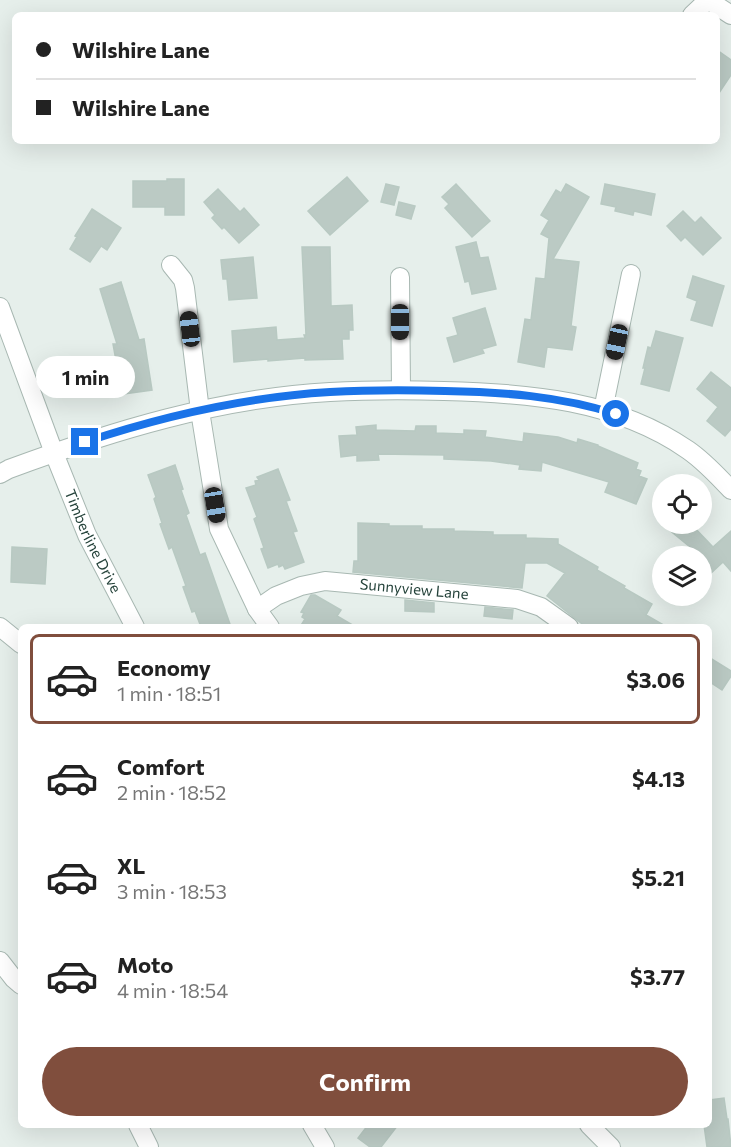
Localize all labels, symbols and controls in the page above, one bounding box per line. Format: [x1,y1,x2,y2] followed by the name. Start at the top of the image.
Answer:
[72,36,210,63] text: Wilshire Lane
[72,94,210,121] text: Wilshire Lane
[391,304,409,340] car
[179,310,201,348] car
[604,323,630,361] car
[36,355,134,397] callout: 1 min
[62,365,109,389] text: 1 min
[602,400,629,427] route start
[71,428,98,455] route end
[652,474,712,606] map controls
[652,474,712,534] button: locate
[61,486,126,596] street label: Timberline Drive
[203,486,227,524] car
[652,546,712,606] button: layers
[359,574,470,602] street label: Sunnyview Lane
[45,652,99,706] icon: car
[117,654,211,681] text: Economy
[626,666,685,693] text: $3.06
[117,681,221,705] text: 1 min · 18:51
[45,751,99,805] icon: car
[117,753,205,780] text: Comfort
[632,765,685,792] text: $4.13
[117,780,226,804] text: 2 min · 18:52
[45,850,99,904] icon: car
[117,852,145,879] text: XL
[632,864,685,891] text: $5.21
[117,879,227,903] text: 3 min · 18:53
[45,949,99,1003] icon: car
[117,951,173,978] text: Moto
[630,963,685,990] text: $3.77
[117,978,228,1002] text: 4 min · 18:54
[42,1047,688,1116] button: Confirm

